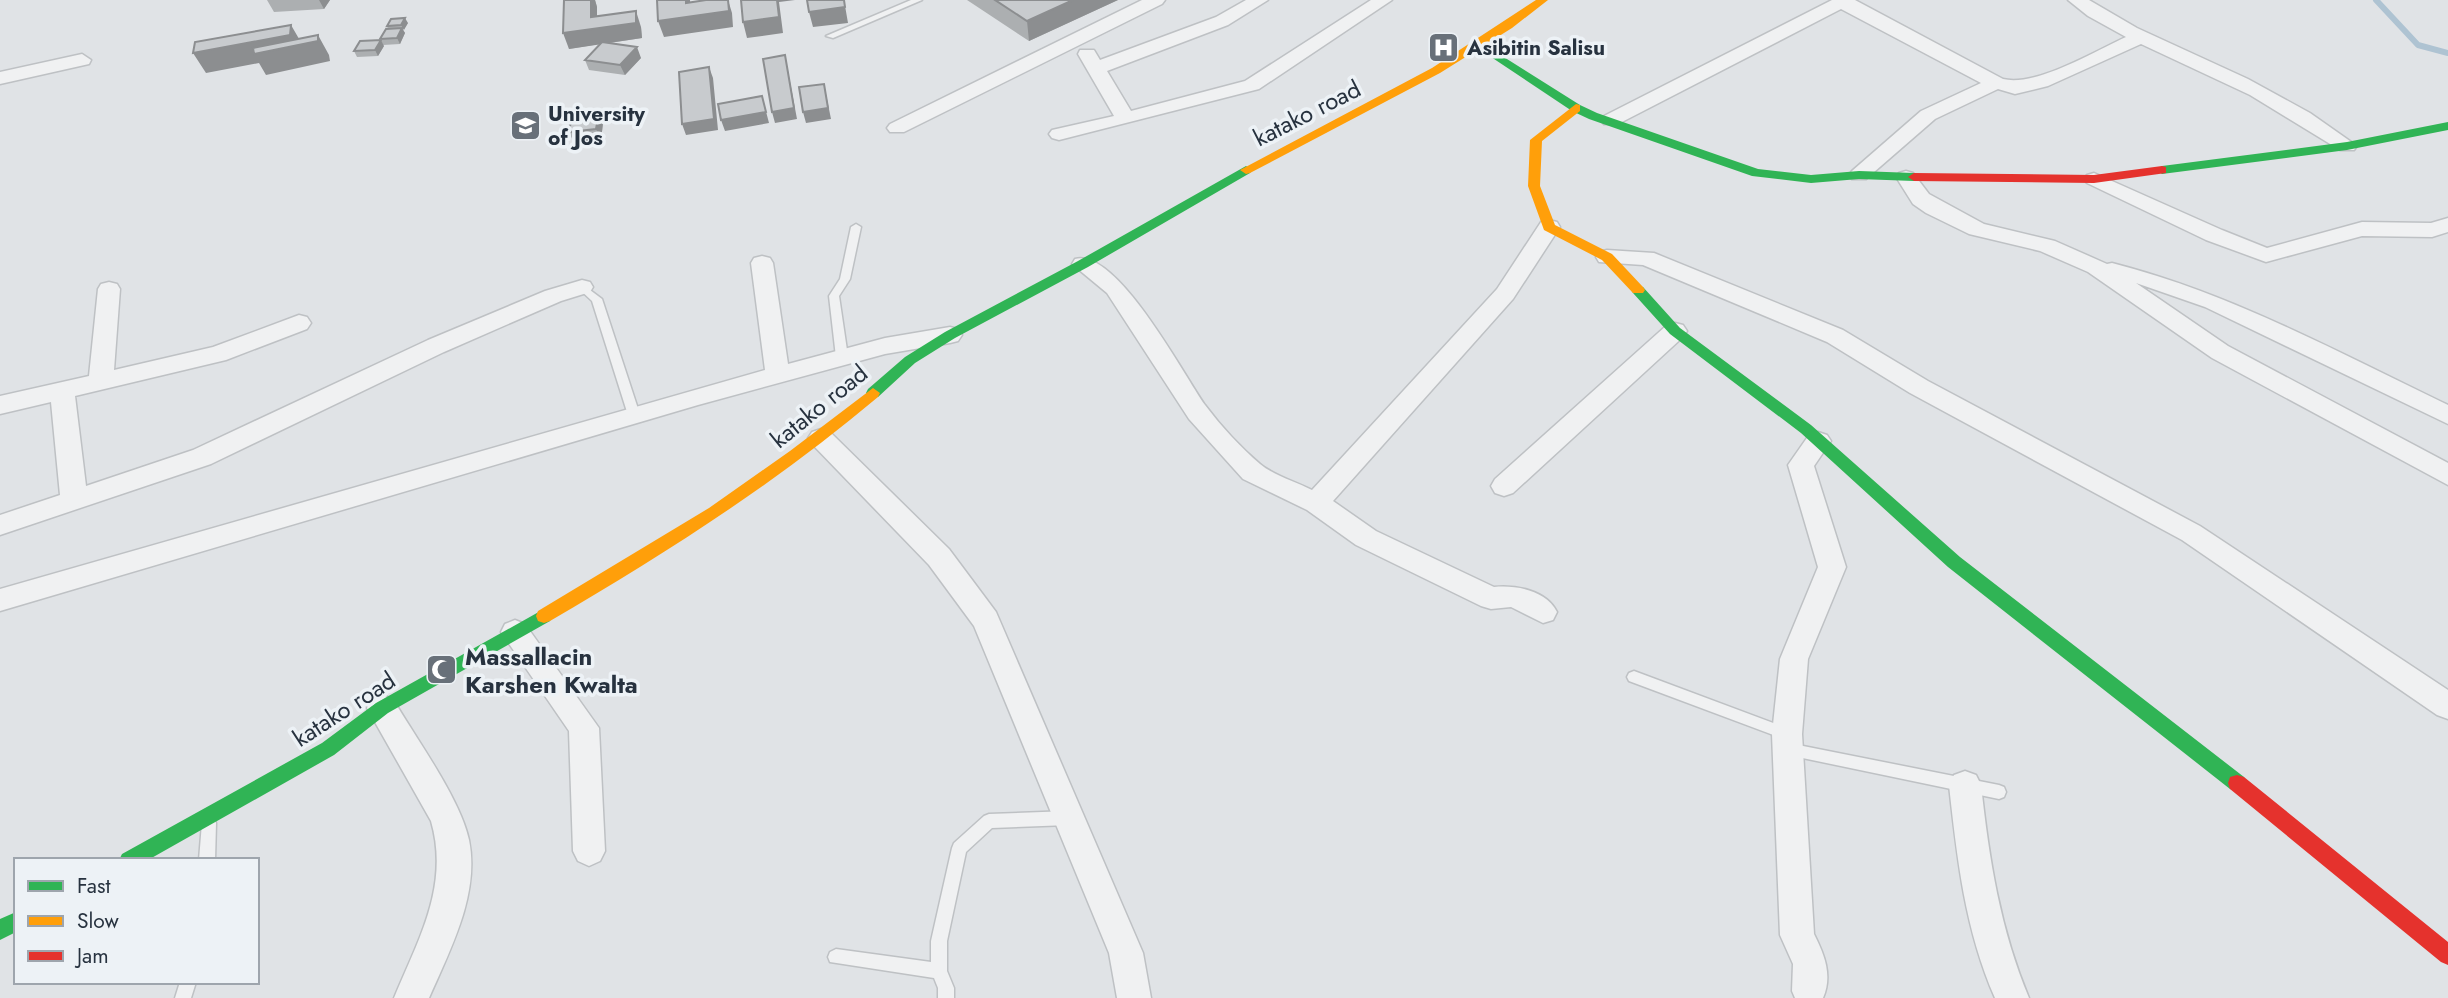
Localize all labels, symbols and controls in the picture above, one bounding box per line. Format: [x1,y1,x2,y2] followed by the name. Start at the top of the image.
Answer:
[1427,31,1461,65] hospital icon: Asibitin Salisu
[1466,33,1605,63] place label: Asibitin Salisu
[1247,71,1367,155] street label: katako road
[548,99,646,153] place label: University of Jos
[508,109,542,143] school or university icon: University of Jos
[763,356,875,456] street label: katako road
[465,639,638,702] place label: Massallacin Karshen Kwalta
[425,653,459,687] mosque icon: Massallacin Karshen Kwalta
[286,663,402,755] street label: katako road
[14,858,259,984] legend
[77,871,110,901] text: Fast
[77,906,119,936] text: Slow
[74,941,109,971] text: Jam

